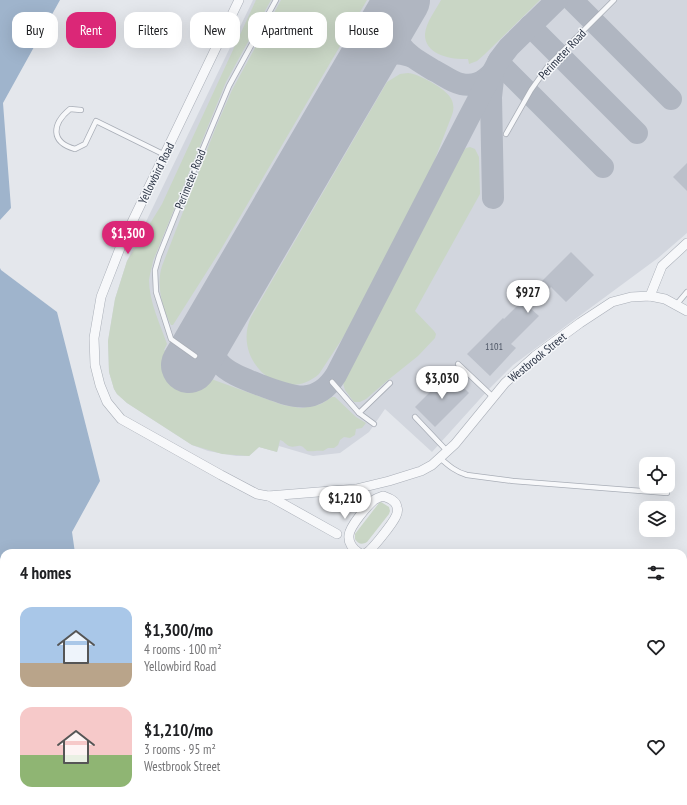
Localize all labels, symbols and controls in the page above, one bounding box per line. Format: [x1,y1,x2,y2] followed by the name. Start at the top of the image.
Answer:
[12,12,58,48] chip: Buy
[66,12,116,48] chip: Rent
[124,12,182,48] chip: Filters
[190,12,240,48] chip: New
[248,12,327,48] chip: Apartment
[335,12,393,48] chip: House
[535,26,589,82] street label: Perimeter Road
[135,140,177,206] street label: Yellowbird Road
[171,147,209,211] street label: Perimeter Road
[95,221,161,255] pin: $1,300
[111,225,145,242] text: $1,300
[504,280,552,314] pin: $927
[516,284,540,301] text: $927
[505,329,570,385] street label: Westbrook Street
[485,340,503,353] house number: 1101
[409,366,475,400] pin: $3,030
[425,370,459,387] text: $3,030
[639,457,675,537] map controls
[639,457,675,493] button: locate
[312,486,378,520] pin: $1,210
[328,490,362,507] text: $1,210
[639,501,675,537] button: layers
[20,562,71,584] text: 4 homes
[645,562,667,584] icon: filters
[144,619,213,641] text: $1,300/mo
[52,623,100,671] icon: home
[645,636,667,658] icon: heart
[144,641,222,658] text: 4 rooms · 100 m²
[144,658,216,675] text: Yellowbird Road
[144,719,213,741] text: $1,210/mo
[52,723,100,771] icon: home
[645,736,667,758] icon: heart
[144,741,216,758] text: 3 rooms · 95 m²
[144,758,220,775] text: Westbrook Street

